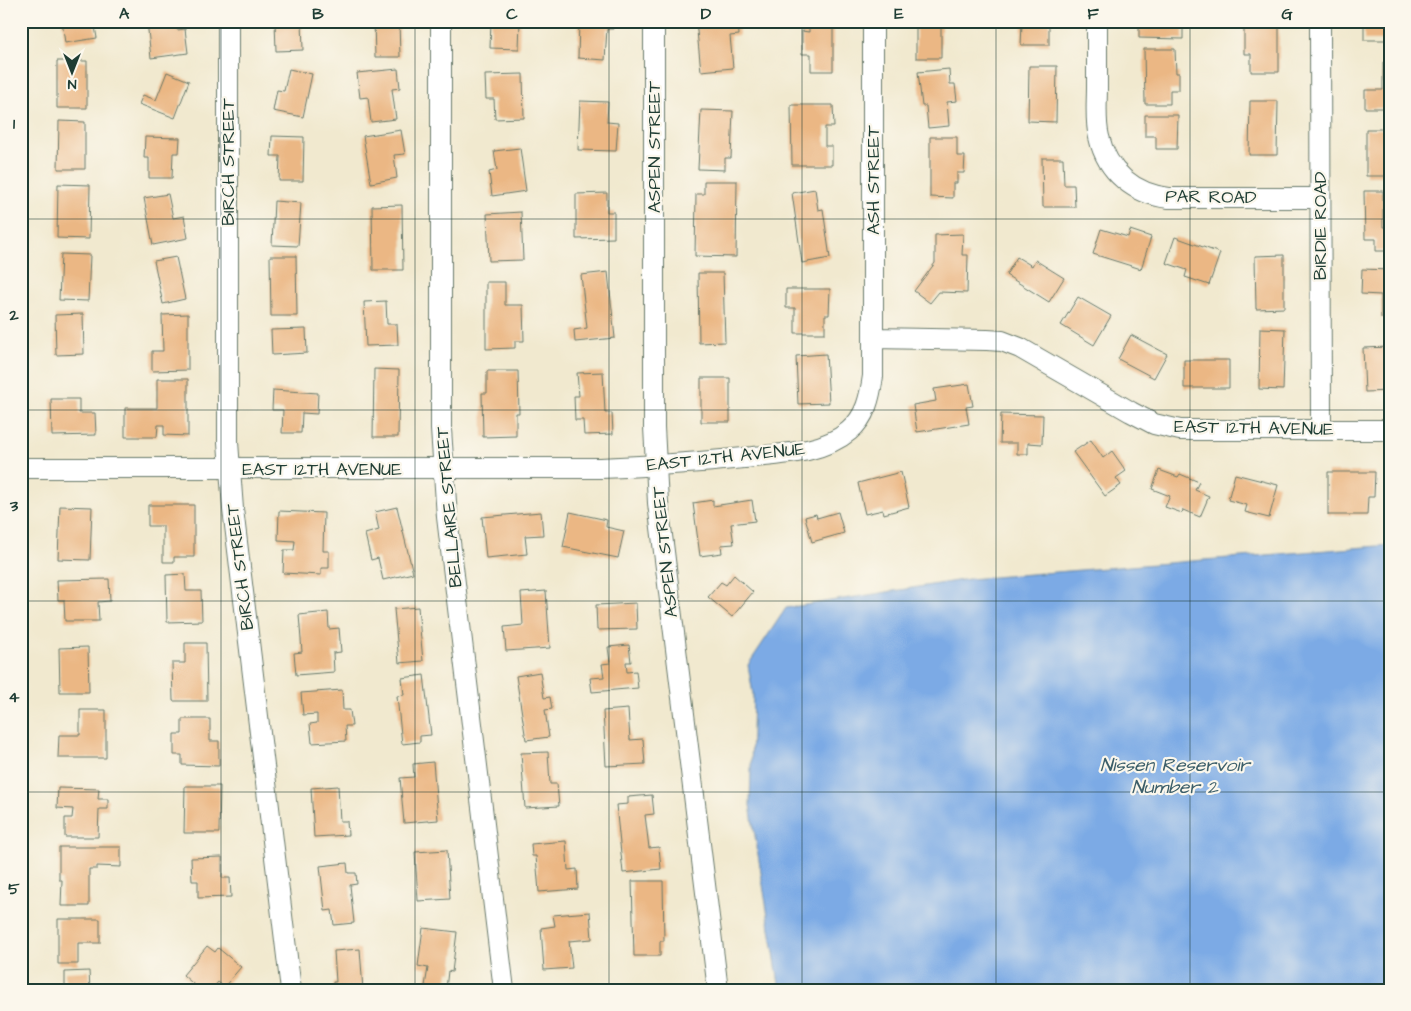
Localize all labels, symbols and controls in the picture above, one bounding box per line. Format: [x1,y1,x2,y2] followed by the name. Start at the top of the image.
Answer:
[119,3,130,25] text: A
[312,3,324,25] text: B
[506,3,518,25] text: C
[701,3,712,25] text: D
[894,3,904,25] text: E
[1087,3,1099,25] text: F
[1281,3,1293,25] text: G
[48,48,98,98] north arrow
[67,74,76,94] text: N
[642,80,667,213] street label: ASPEN STREET
[216,98,241,226] street label: BIRCH STREET
[13,113,16,135] text: 1
[861,125,886,235] street label: ASH STREET
[1308,171,1333,280] street label: BIRDIE ROAD
[1165,184,1257,210] street label: PAR ROAD
[8,304,19,326] text: 2
[1174,414,1334,442] street label: EAST 12TH AVENUE
[429,425,468,589] street label: BELLAIRE STREET
[645,436,807,478] street label: EAST 12TH AVENUE
[242,457,402,482] street label: EAST 12TH AVENUE
[646,484,684,619] street label: ASPEN STREET
[9,495,19,517] text: 3
[220,502,260,632] street label: BIRCH STREET
[9,686,20,708] text: 4
[1100,752,1252,801] water label: Nissen Reservoir Number 2
[8,878,20,900] text: 5

